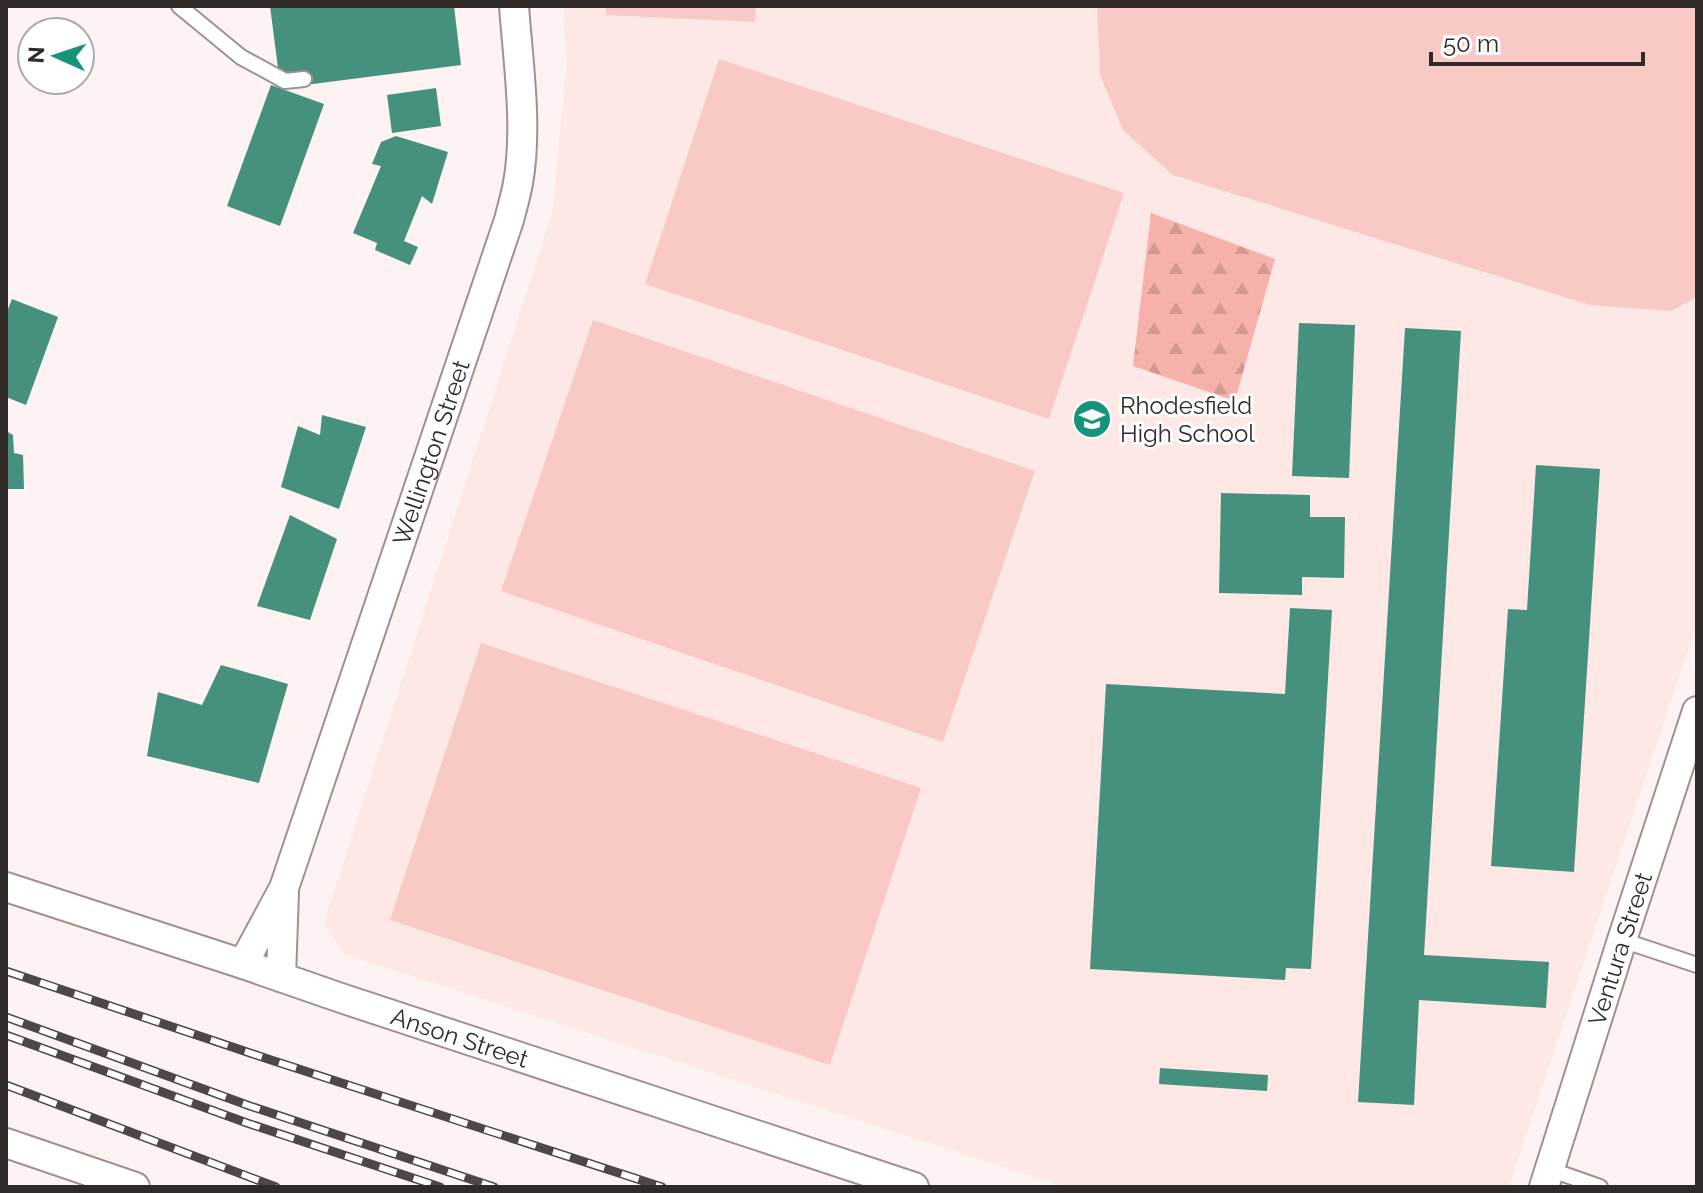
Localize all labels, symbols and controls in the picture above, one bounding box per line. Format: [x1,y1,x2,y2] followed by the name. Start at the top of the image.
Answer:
[16,16,96,96] north arrow
[1431,16,1643,66] scale bar
[1443,29,1499,58] text: 50 m
[23,46,49,64] text: N
[386,356,475,549] street label: Wellington Street
[1120,391,1255,448] place label: Rhodesfield High School
[1071,398,1113,440] school or university icon: Rhodesfield High School
[1581,868,1658,1029] street label: Ventura Street
[387,1001,532,1073] street label: Anson Street

